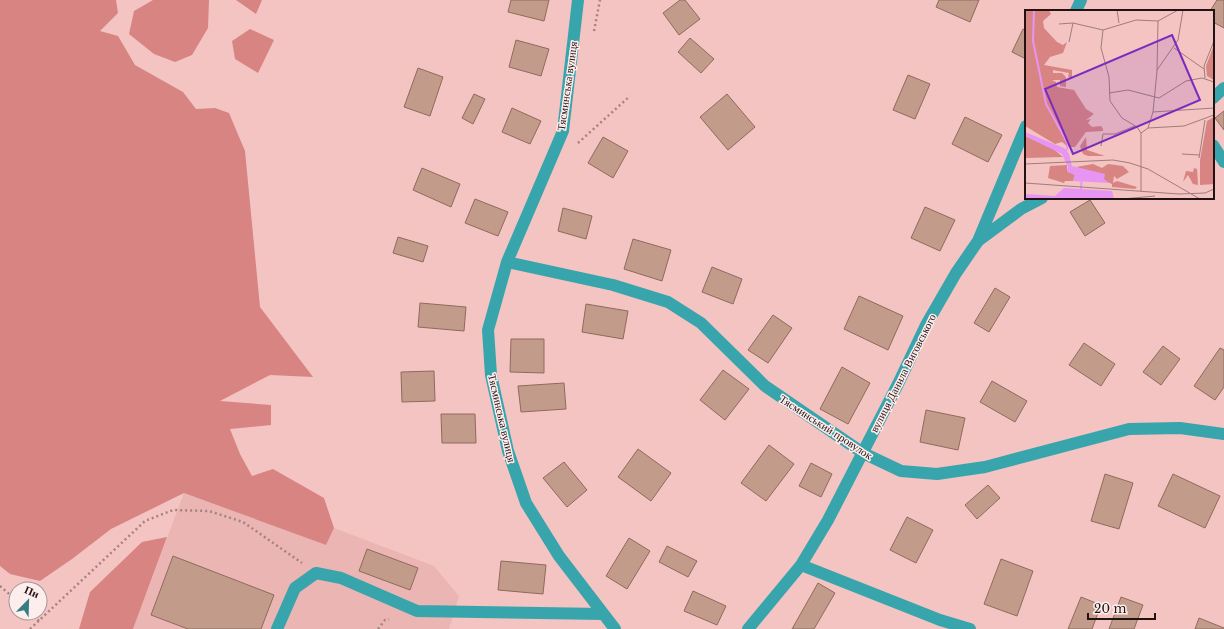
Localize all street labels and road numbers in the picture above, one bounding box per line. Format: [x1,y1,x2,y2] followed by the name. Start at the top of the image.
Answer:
[554,40,580,132] street label: Тясминська вулиця
[867,311,939,435] street label: вулиця Данила Виговського
[485,372,519,464] street label: Тясминська вулиця
[777,392,876,463] street label: Тясминський провулок

